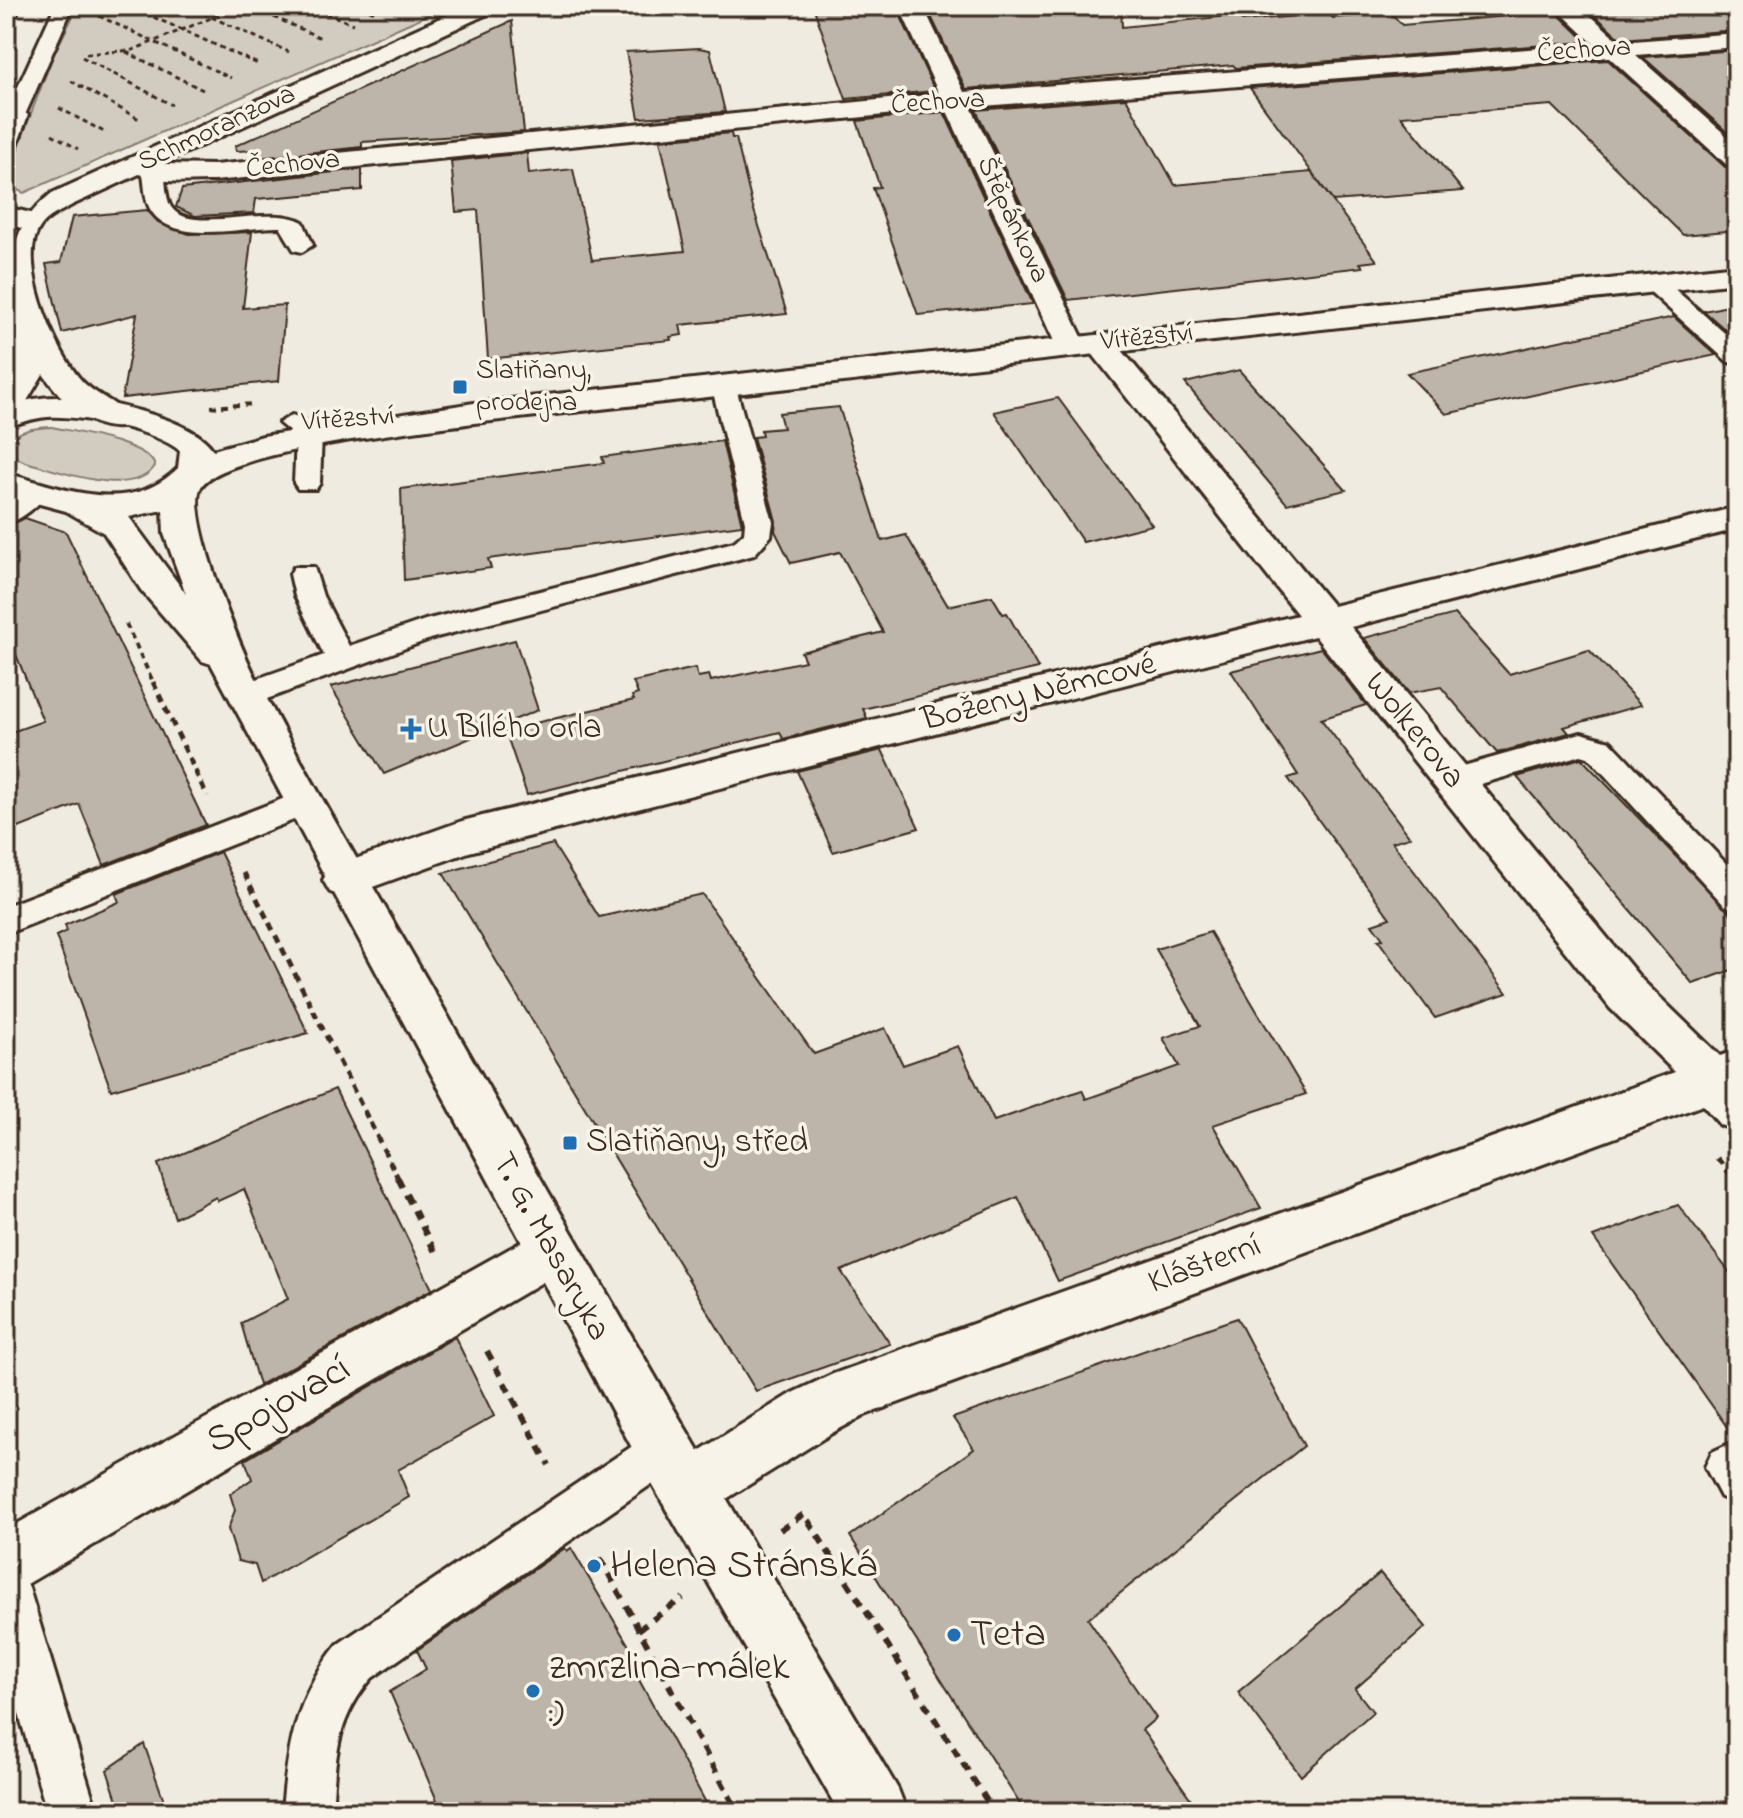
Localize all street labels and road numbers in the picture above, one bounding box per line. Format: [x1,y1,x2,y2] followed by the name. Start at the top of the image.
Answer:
[1536,27,1632,75] street label: Čechova
[131,75,303,183] street label: Schmoranzova
[890,79,986,127] street label: Čechova
[244,140,342,190] street label: Čechova
[965,150,1059,290] street label: Štěpánkova
[1098,313,1195,363] street label: Vítězství
[299,396,396,444] street label: Vítězství
[916,640,1162,747] street label: Boženy Němcové
[1351,661,1477,801] street label: Wolkerova
[477,1143,623,1351] street label: T. G. Masaryka
[1142,1222,1268,1308] street label: Klášterní
[196,1341,362,1471] street label: Spojovací

